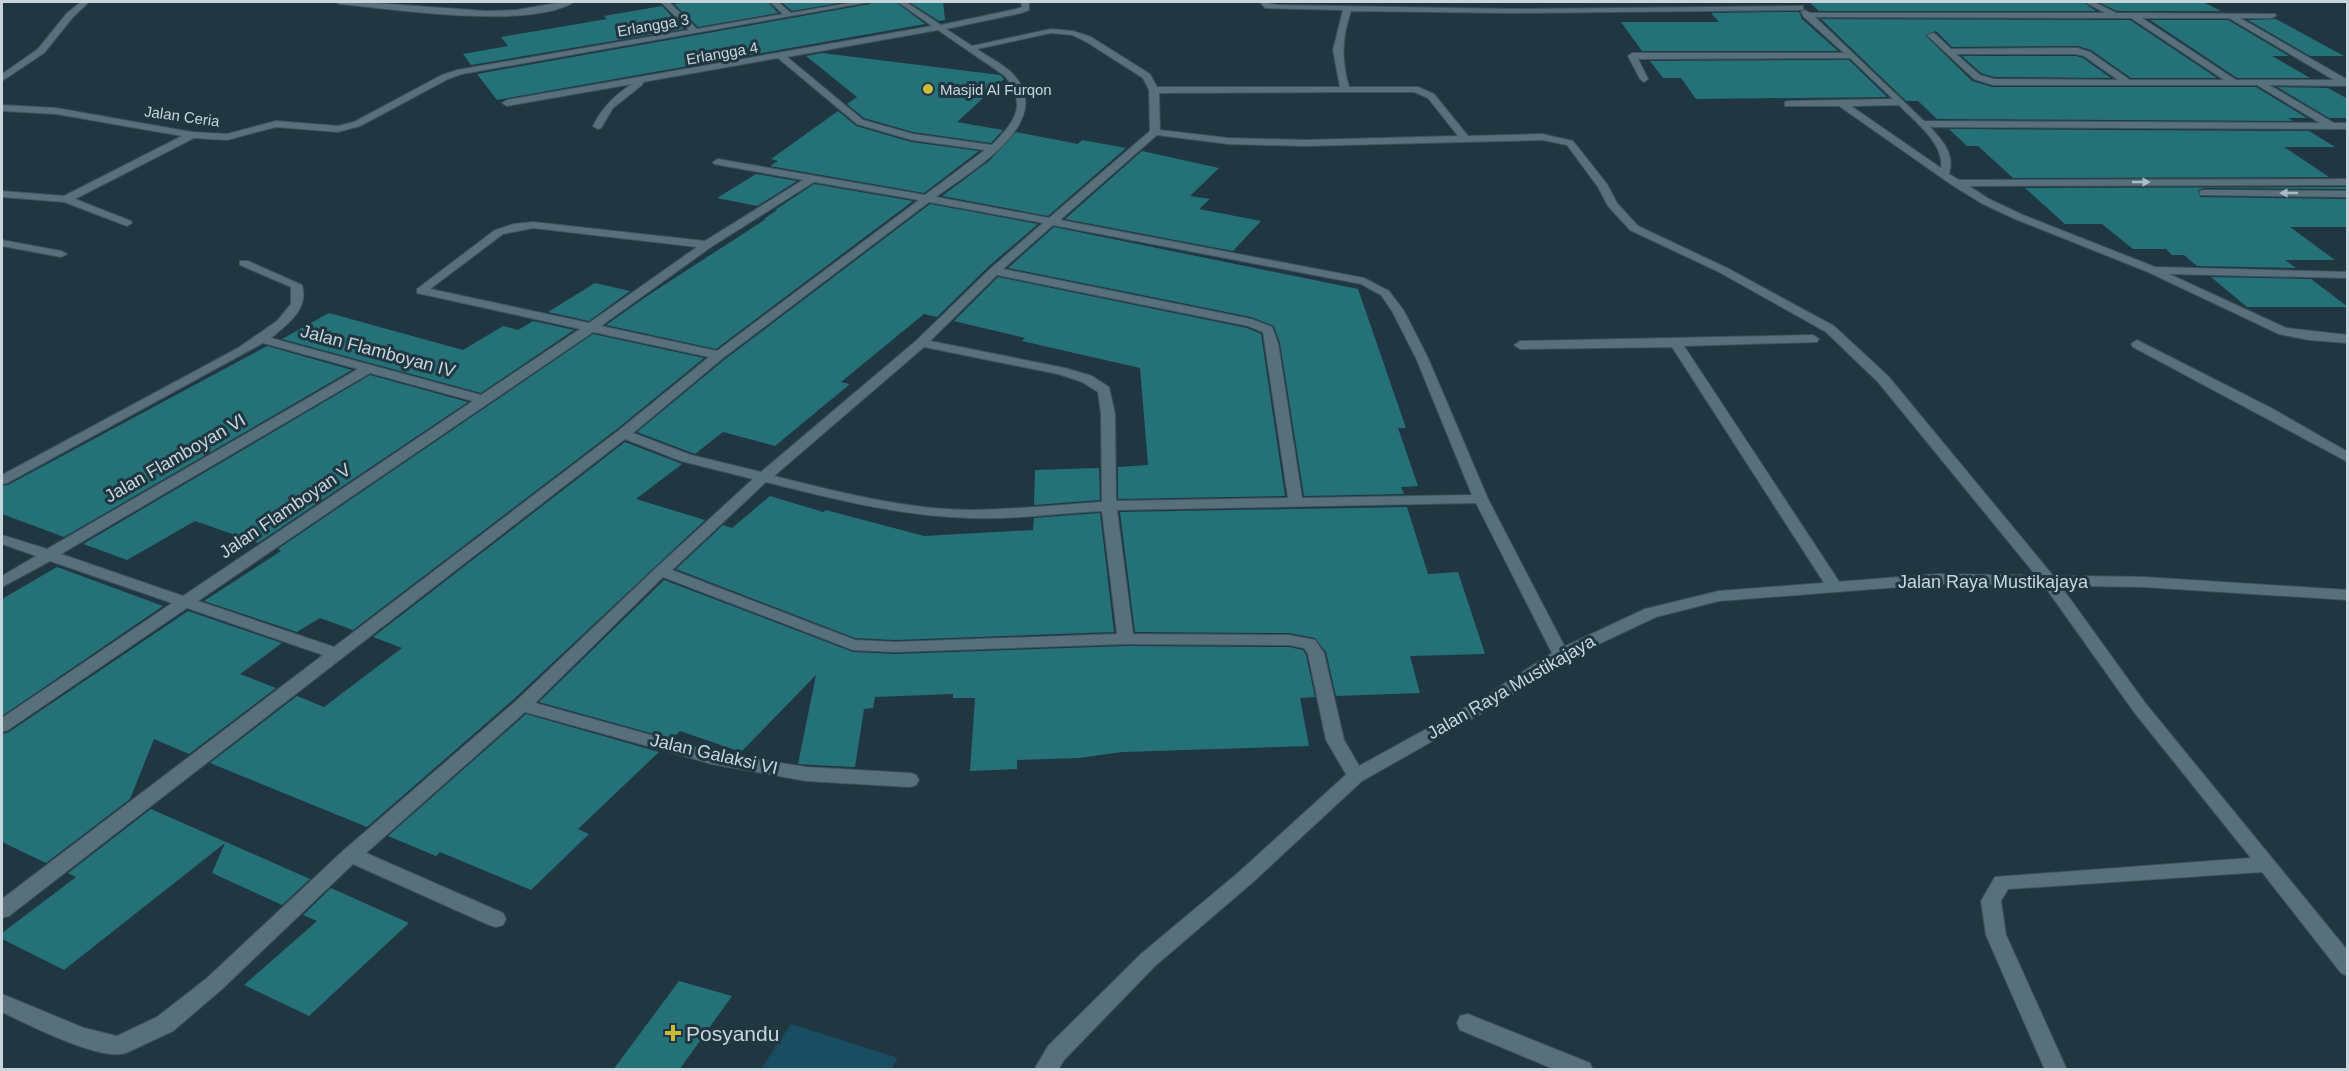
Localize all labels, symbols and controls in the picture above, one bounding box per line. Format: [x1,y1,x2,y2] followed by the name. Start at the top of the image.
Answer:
[616,10,690,40] street label: Erlangga 3
[685,38,759,68] street label: Erlangga 4
[940,81,1052,98] place label: Masjid Al Furqon
[921,82,935,96] marker: Masjid Al Furqon
[143,102,221,130] street label: Jalan Ceria
[2131,177,2150,187] one-way arrow
[2280,188,2299,198] one-way arrow
[299,321,457,381] street label: Jalan Flamboyan IV
[101,410,249,506] street label: Jalan Flamboyan VI
[216,460,354,562] street label: Jalan Flamboyan V
[1898,572,2089,592] street label: Jalan Raya Mustikajaya
[1424,630,1599,743] street label: Jalan Raya Mustikajaya
[648,730,780,778] street label: Jalan Galaksi VI
[686,1022,779,1045] place label: Posyandu
[664,1024,682,1042] marker: Posyandu

